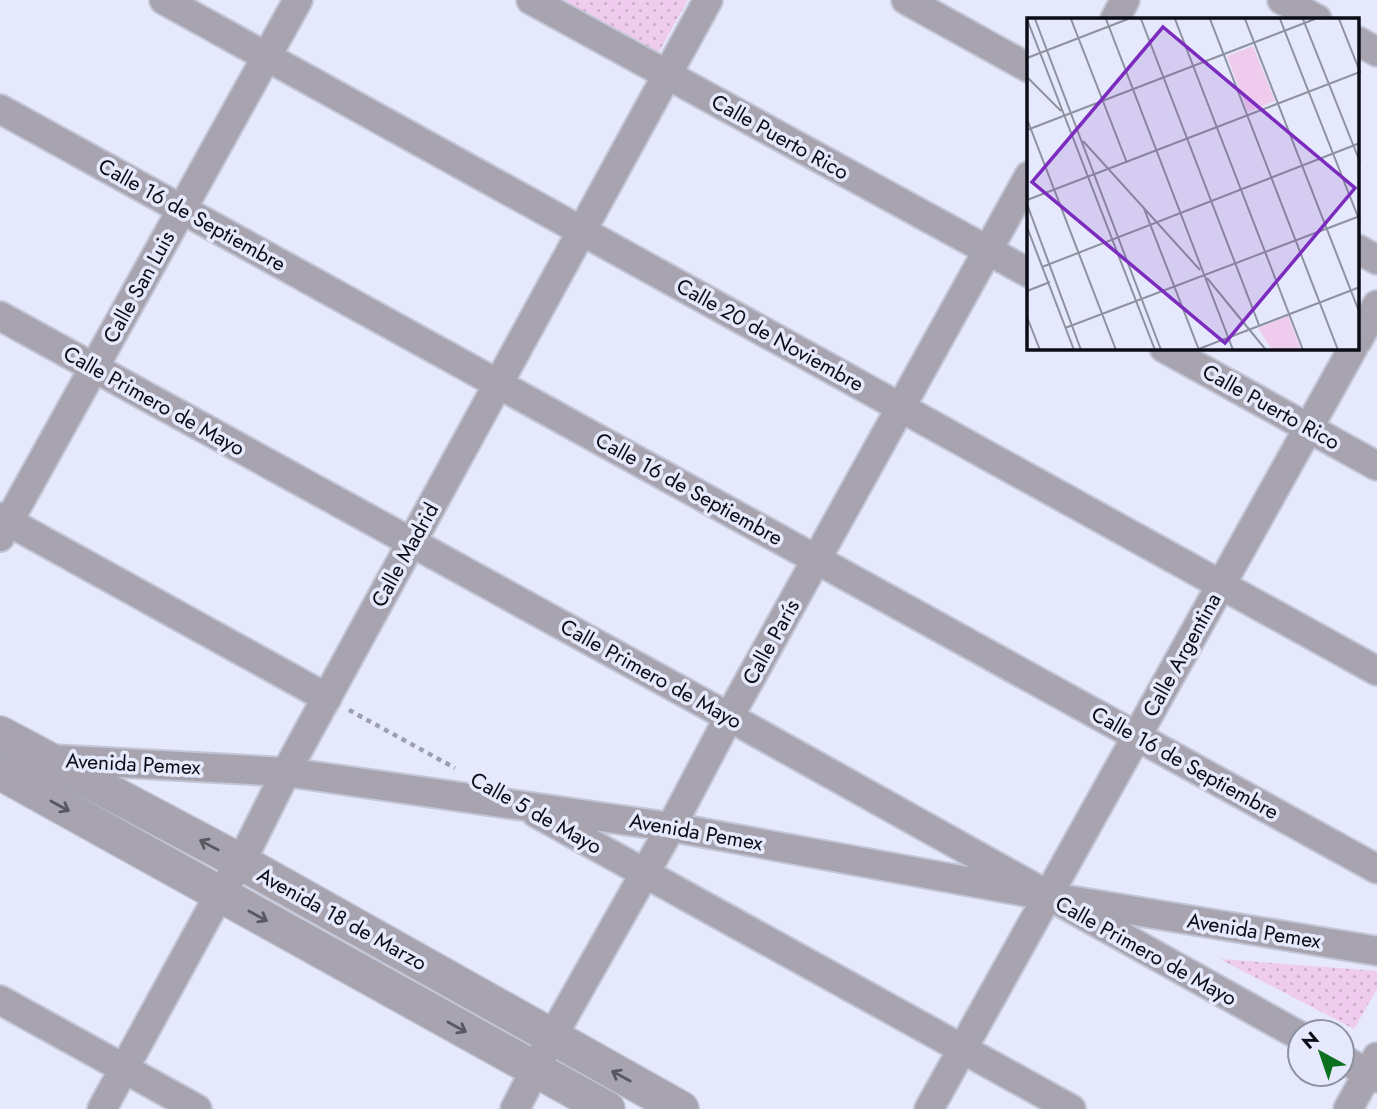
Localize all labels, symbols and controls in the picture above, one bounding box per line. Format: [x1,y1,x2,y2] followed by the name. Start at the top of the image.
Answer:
[1027,18,1360,350] inset map
[706,87,854,187] street label: Calle Puerto Rico
[93,151,291,279] street label: Calle 16 de Septiembre
[96,225,182,349] street label: Calle San Luis
[671,271,869,399] street label: Calle 20 de Noviembre
[58,339,250,463] street label: Calle Primero de Mayo
[1197,357,1345,457] street label: Calle Puerto Rico
[590,425,788,553] street label: Calle 16 de Septiembre
[364,497,446,613] street label: Calle Madrid
[1136,588,1228,722] street label: Calle Argentina
[735,594,807,690] street label: Calle París
[555,612,747,736] street label: Calle Primero de Mayo
[1086,699,1284,827] street label: Calle 16 de Septiembre
[65,745,201,783] street label: Avenida Pemex
[465,765,607,861] street label: Calle 5 de Mayo
[49,799,69,813] one-way arrow
[627,806,765,859] street label: Avenida Pemex
[199,838,220,851] one-way arrow
[252,860,432,978] street label: Avenida 18 de Marzo
[1050,889,1242,1013] street label: Calle Primero de Mayo
[1185,906,1323,956] street label: Avenida Pemex
[248,910,268,924] one-way arrow
[1286,1018,1356,1088] north arrow
[447,1020,467,1034] one-way arrow
[1296,1025,1325,1056] text: N
[612,1069,632,1083] one-way arrow

